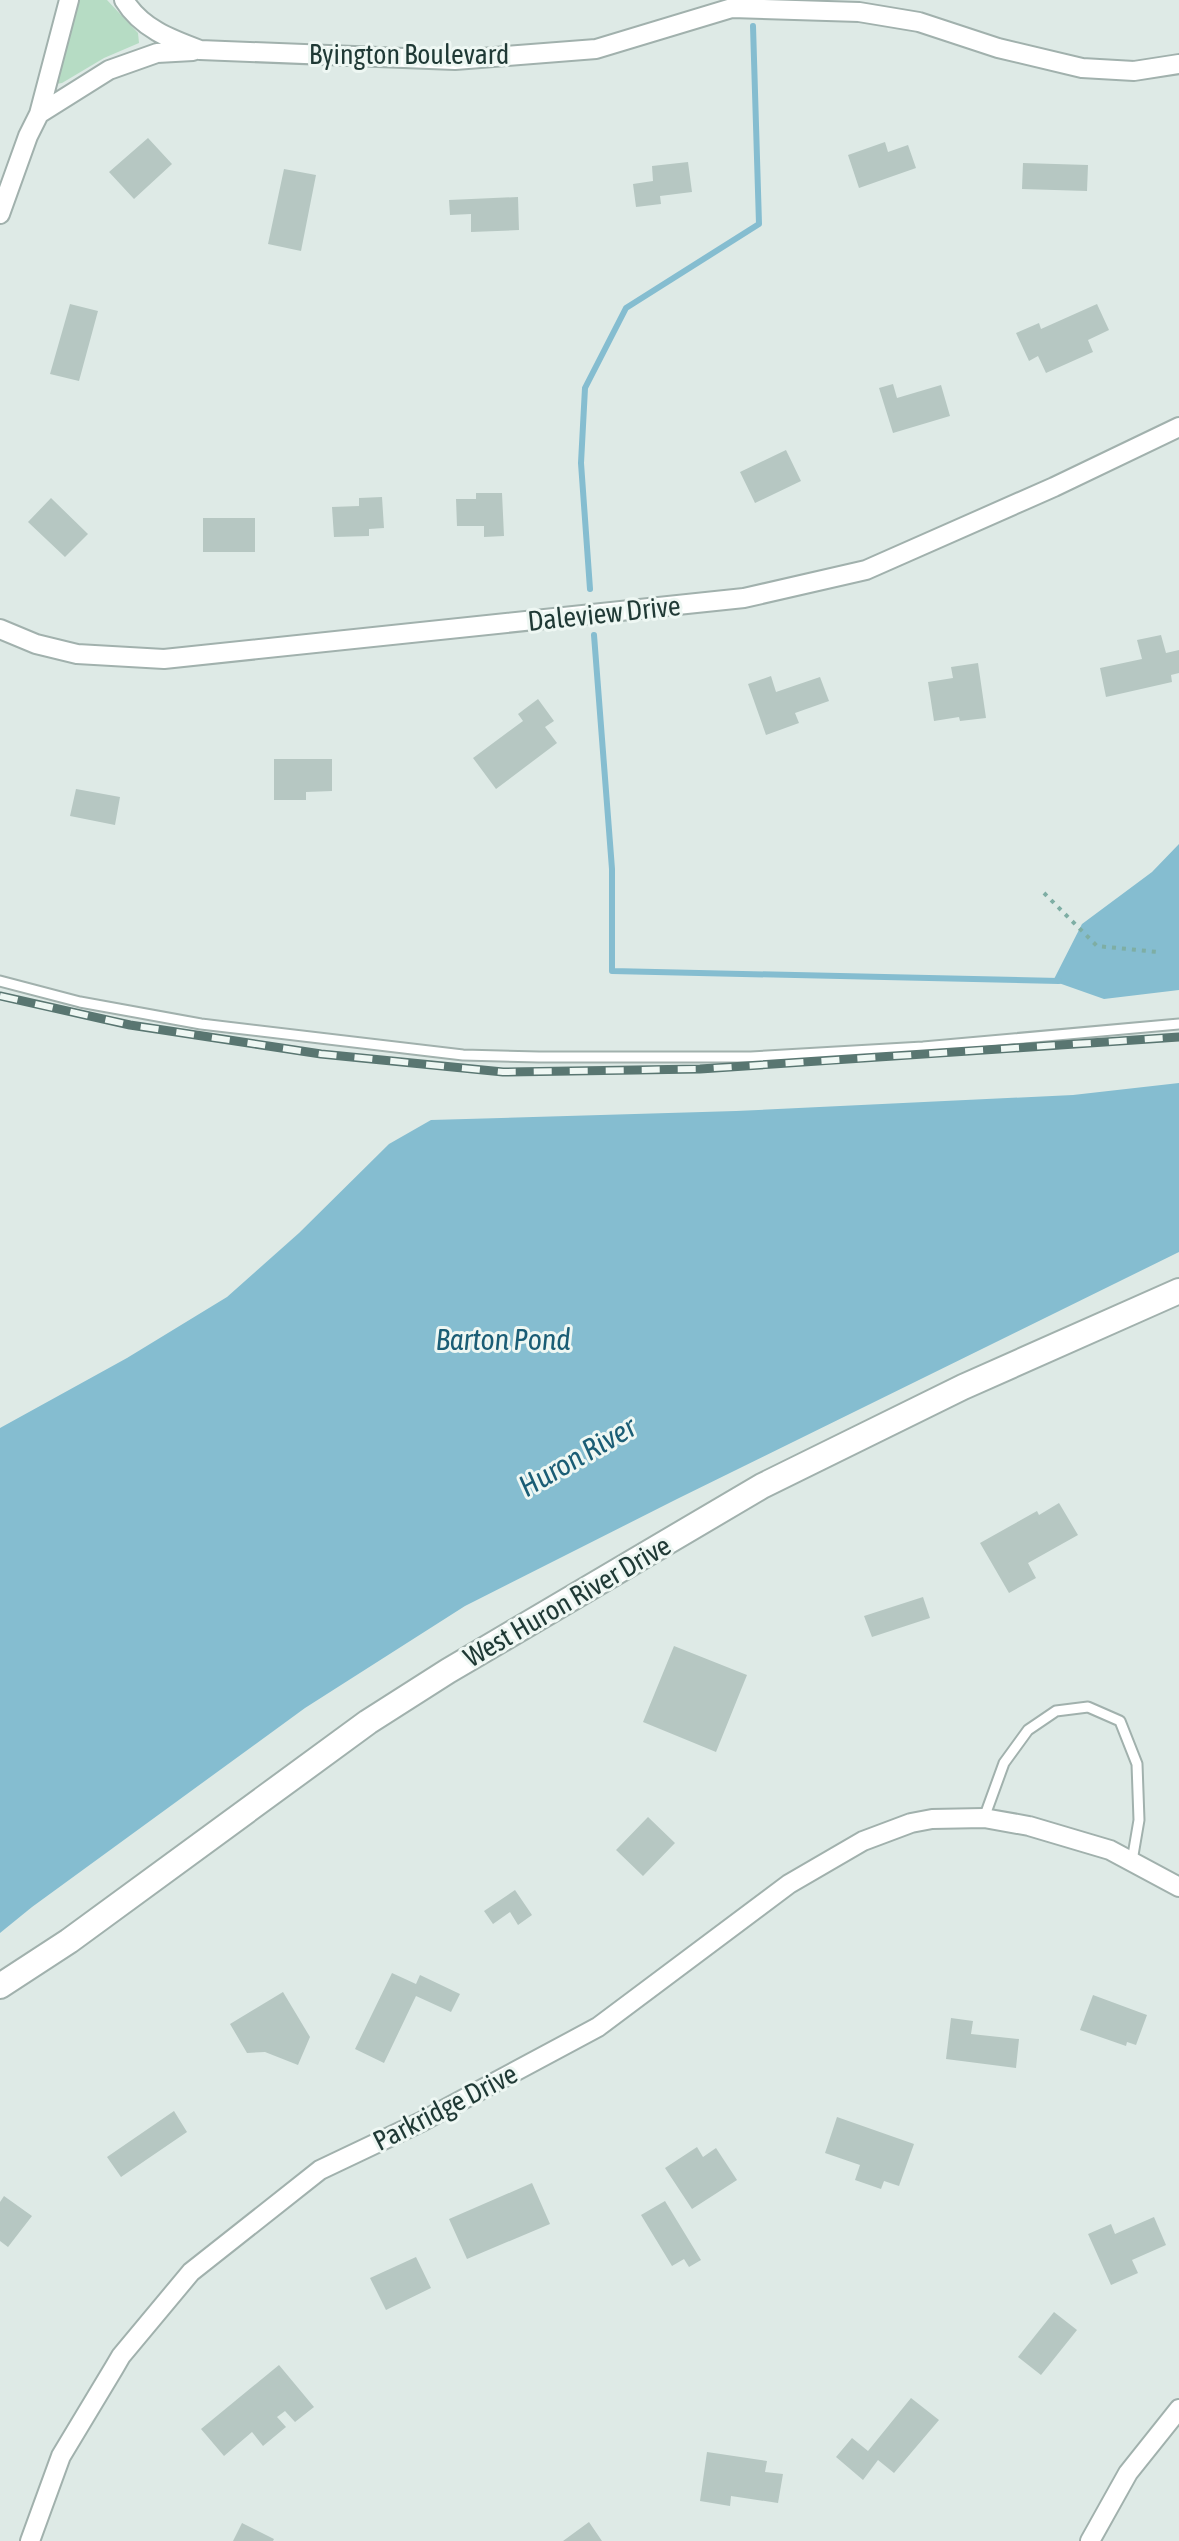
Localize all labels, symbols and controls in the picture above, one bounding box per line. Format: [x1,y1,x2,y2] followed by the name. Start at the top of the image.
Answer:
[309,38,509,70] street label: Byington Boulevard
[526,589,682,637] street label: Daleview Drive
[435,1322,571,1356] water label: Barton Pond
[513,1408,642,1503] water label: Huron River
[458,1529,676,1673] street label: West Huron River Drive
[368,2057,522,2157] street label: Parkridge Drive

